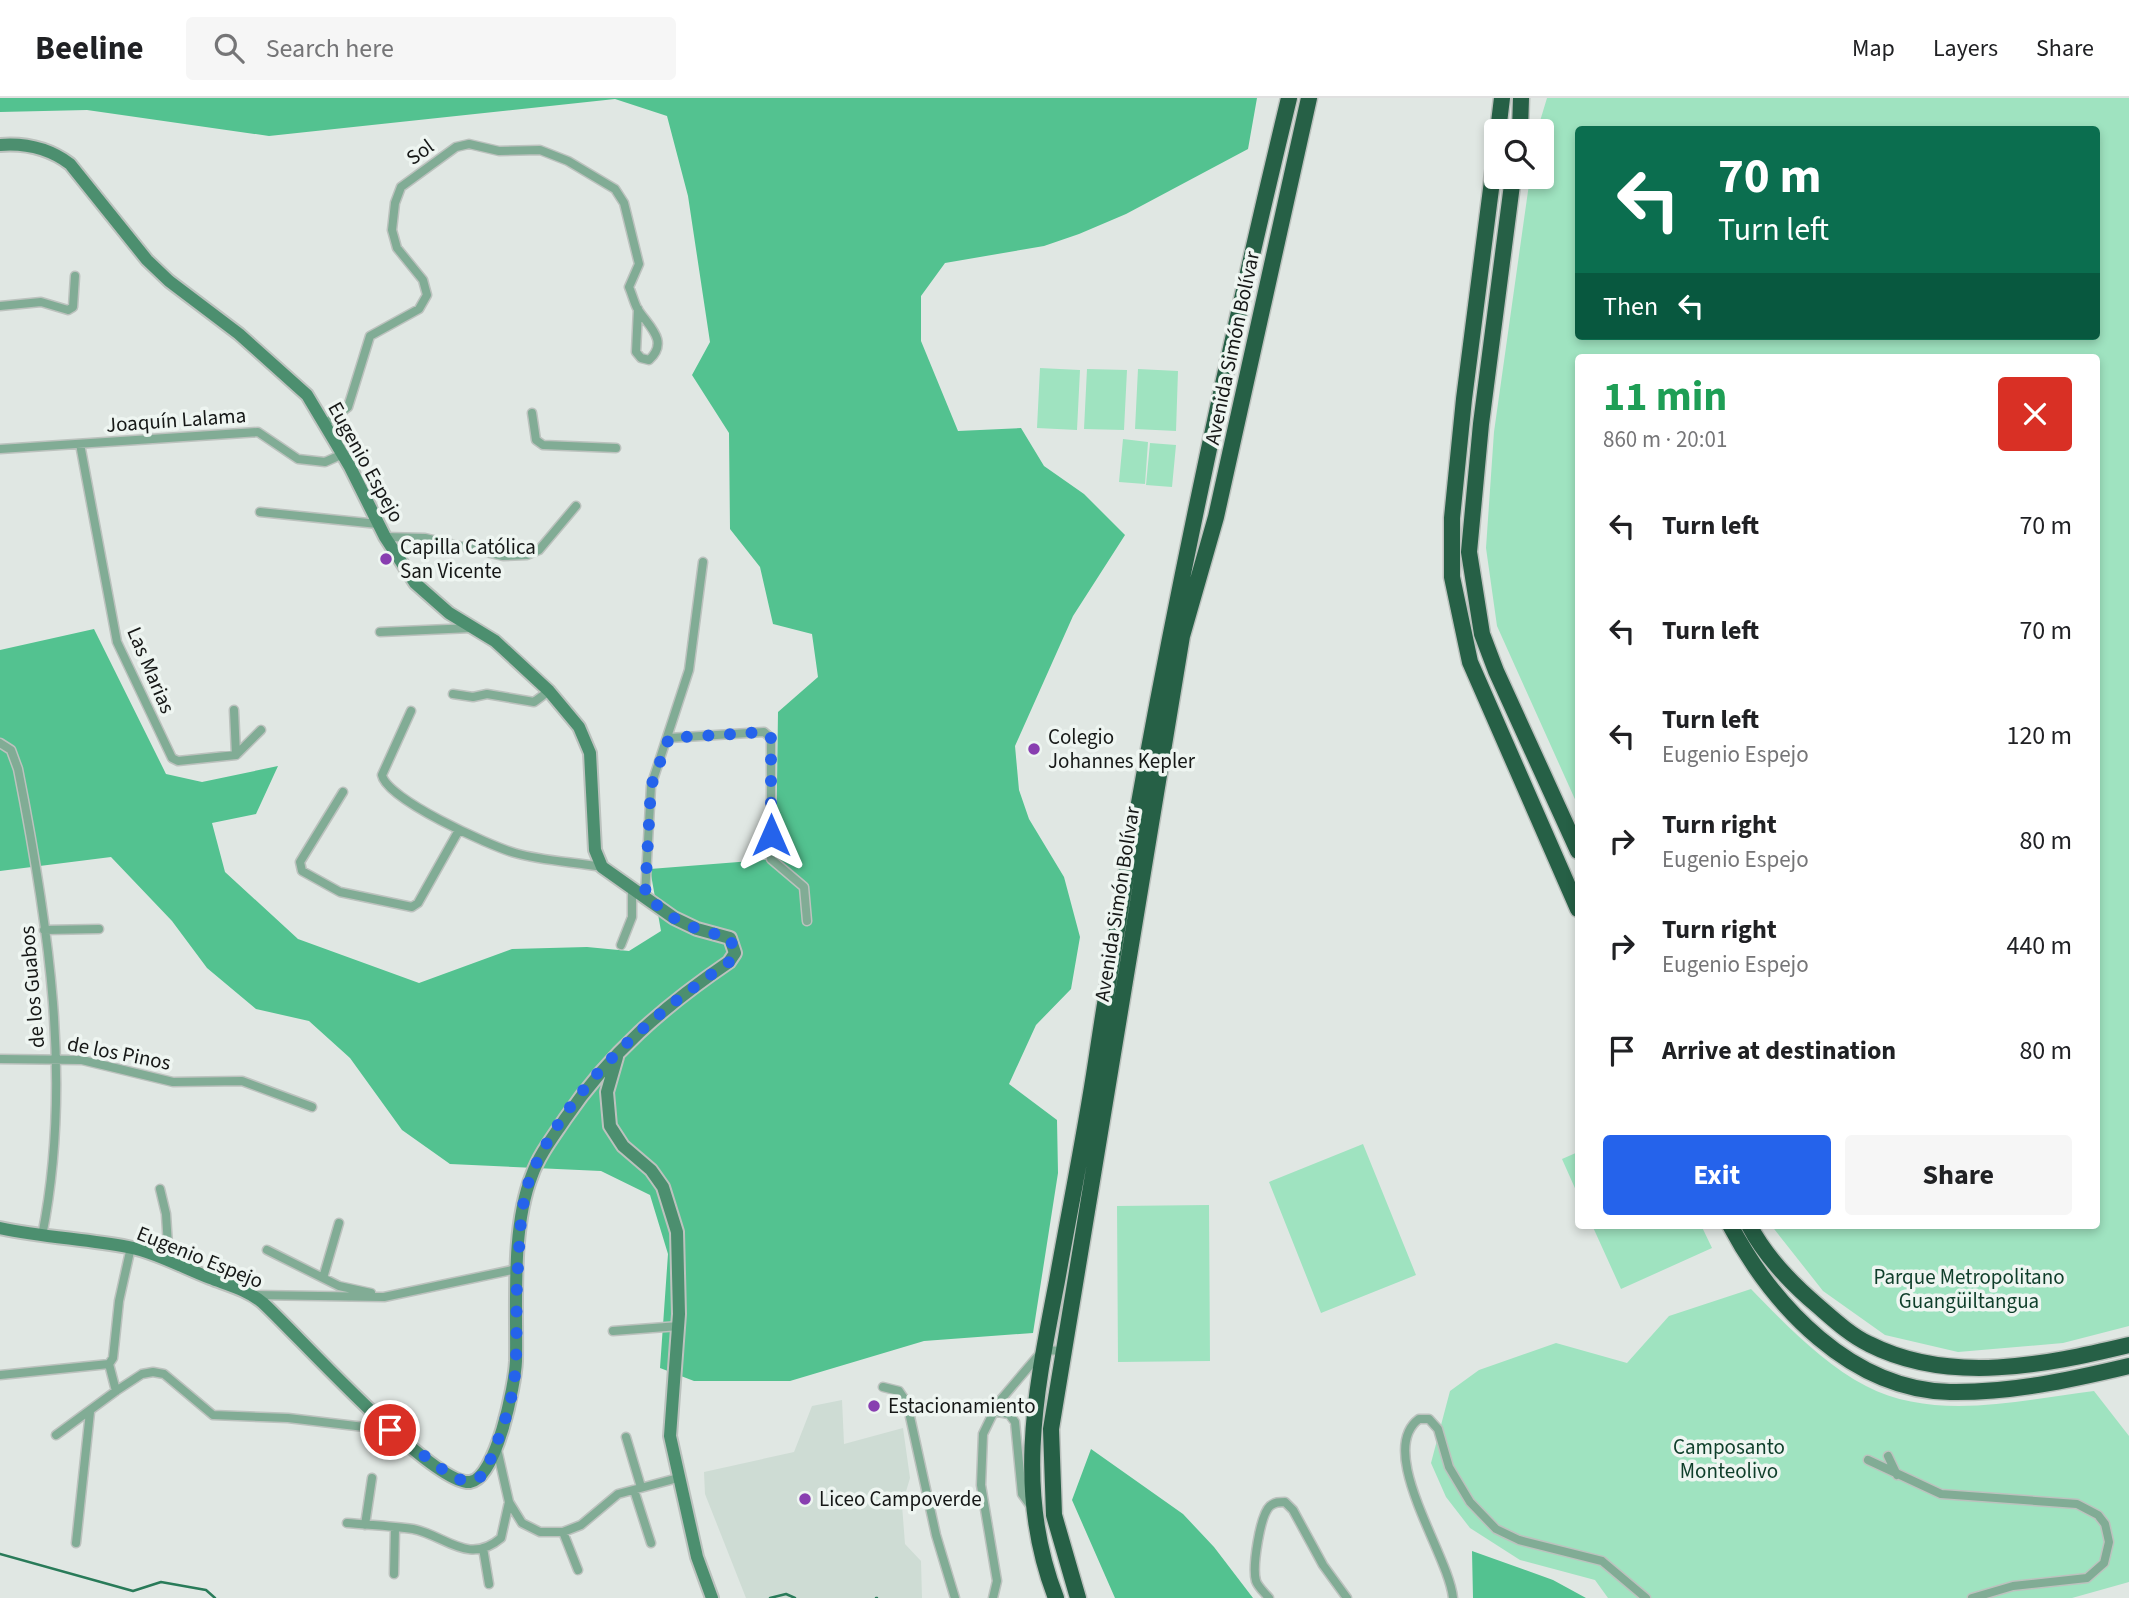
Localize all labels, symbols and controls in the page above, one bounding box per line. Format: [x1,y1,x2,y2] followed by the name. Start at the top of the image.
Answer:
[186,17,676,80] search box
[35,25,144,72] text: Beeline
[210,29,248,67] icon: search
[266,30,394,67] text: Search here
[1852,31,1895,66] text: Map
[1933,31,1998,66] text: Layers
[2036,31,2094,66] text: Share
[1484,119,1554,189] map controls
[1484,119,1554,189] button: search
[400,132,440,172] street label: Sol
[1718,142,1822,212] text: 70 m
[1603,154,1694,245] icon: left
[1718,207,1829,253] text: Turn left
[1197,248,1267,447] street label: Avenida Simón Bolívar
[1672,287,1710,325] icon: left
[1603,288,1658,325] text: Then
[1603,367,1727,427] text: 11 min
[1998,377,2072,451] button: close
[320,396,412,528] street label: Eugenio Espejo
[105,400,247,440] street label: Joaquín Lalama
[1603,423,1727,456] text: 860 m · 20:01
[1603,507,1641,545] icon: left
[1662,507,1759,544] text: Turn left
[2019,507,2072,544] text: 70 m
[400,532,536,586] place label: Capilla Católica San Vicente
[378,551,394,567] marker: Capilla Católica San Vicente
[1603,612,1641,650] icon: left
[1662,612,1759,649] text: Turn left
[2019,612,2072,649] text: 70 m
[119,622,183,718] street label: Las Marias
[1662,701,1759,738] text: Turn left
[1603,717,1641,755] icon: left
[2006,717,2072,754] text: 120 m
[1048,722,1196,776] place label: Colegio Johannes Kepler
[1662,738,1809,771] text: Eugenio Espejo
[1026,741,1042,757] marker: Colegio Johannes Kepler
[734,798,808,872] position arrow
[1087,804,1147,1004] street label: Avenida Simón Bolívar
[1662,806,1777,843] text: Turn right
[1603,822,1641,860] icon: right
[2019,822,2072,859] text: 80 m
[1662,843,1809,876] text: Eugenio Espejo
[1662,911,1777,948] text: Turn right
[12,924,52,1049] street label: de los Guabos
[1603,927,1641,965] icon: right
[2006,927,2072,964] text: 440 m
[1662,948,1809,981] text: Eugenio Espejo
[65,1028,173,1078] street label: de los Pinos
[1603,1032,1641,1070] icon: arrive
[1662,1032,1896,1069] text: Arrive at destination
[2019,1032,2072,1069] text: 80 m
[1603,1135,1831,1215] button: Exit
[1845,1135,2072,1215] button: Share
[132,1218,268,1296] street label: Eugenio Espejo
[1873,1262,2065,1316] park label: Parque Metropolitano Guangüiltangua
[888,1391,1036,1421] place label: Estacionamiento
[866,1398,882,1414] marker: Estacionamiento
[360,1400,420,1460] pin
[371,1411,409,1449] icon: arrive
[1673,1432,1785,1486] park label: Camposanto Monteolivo
[819,1484,982,1514] place label: Liceo Campoverde
[797,1491,813,1507] marker: Liceo Campoverde

